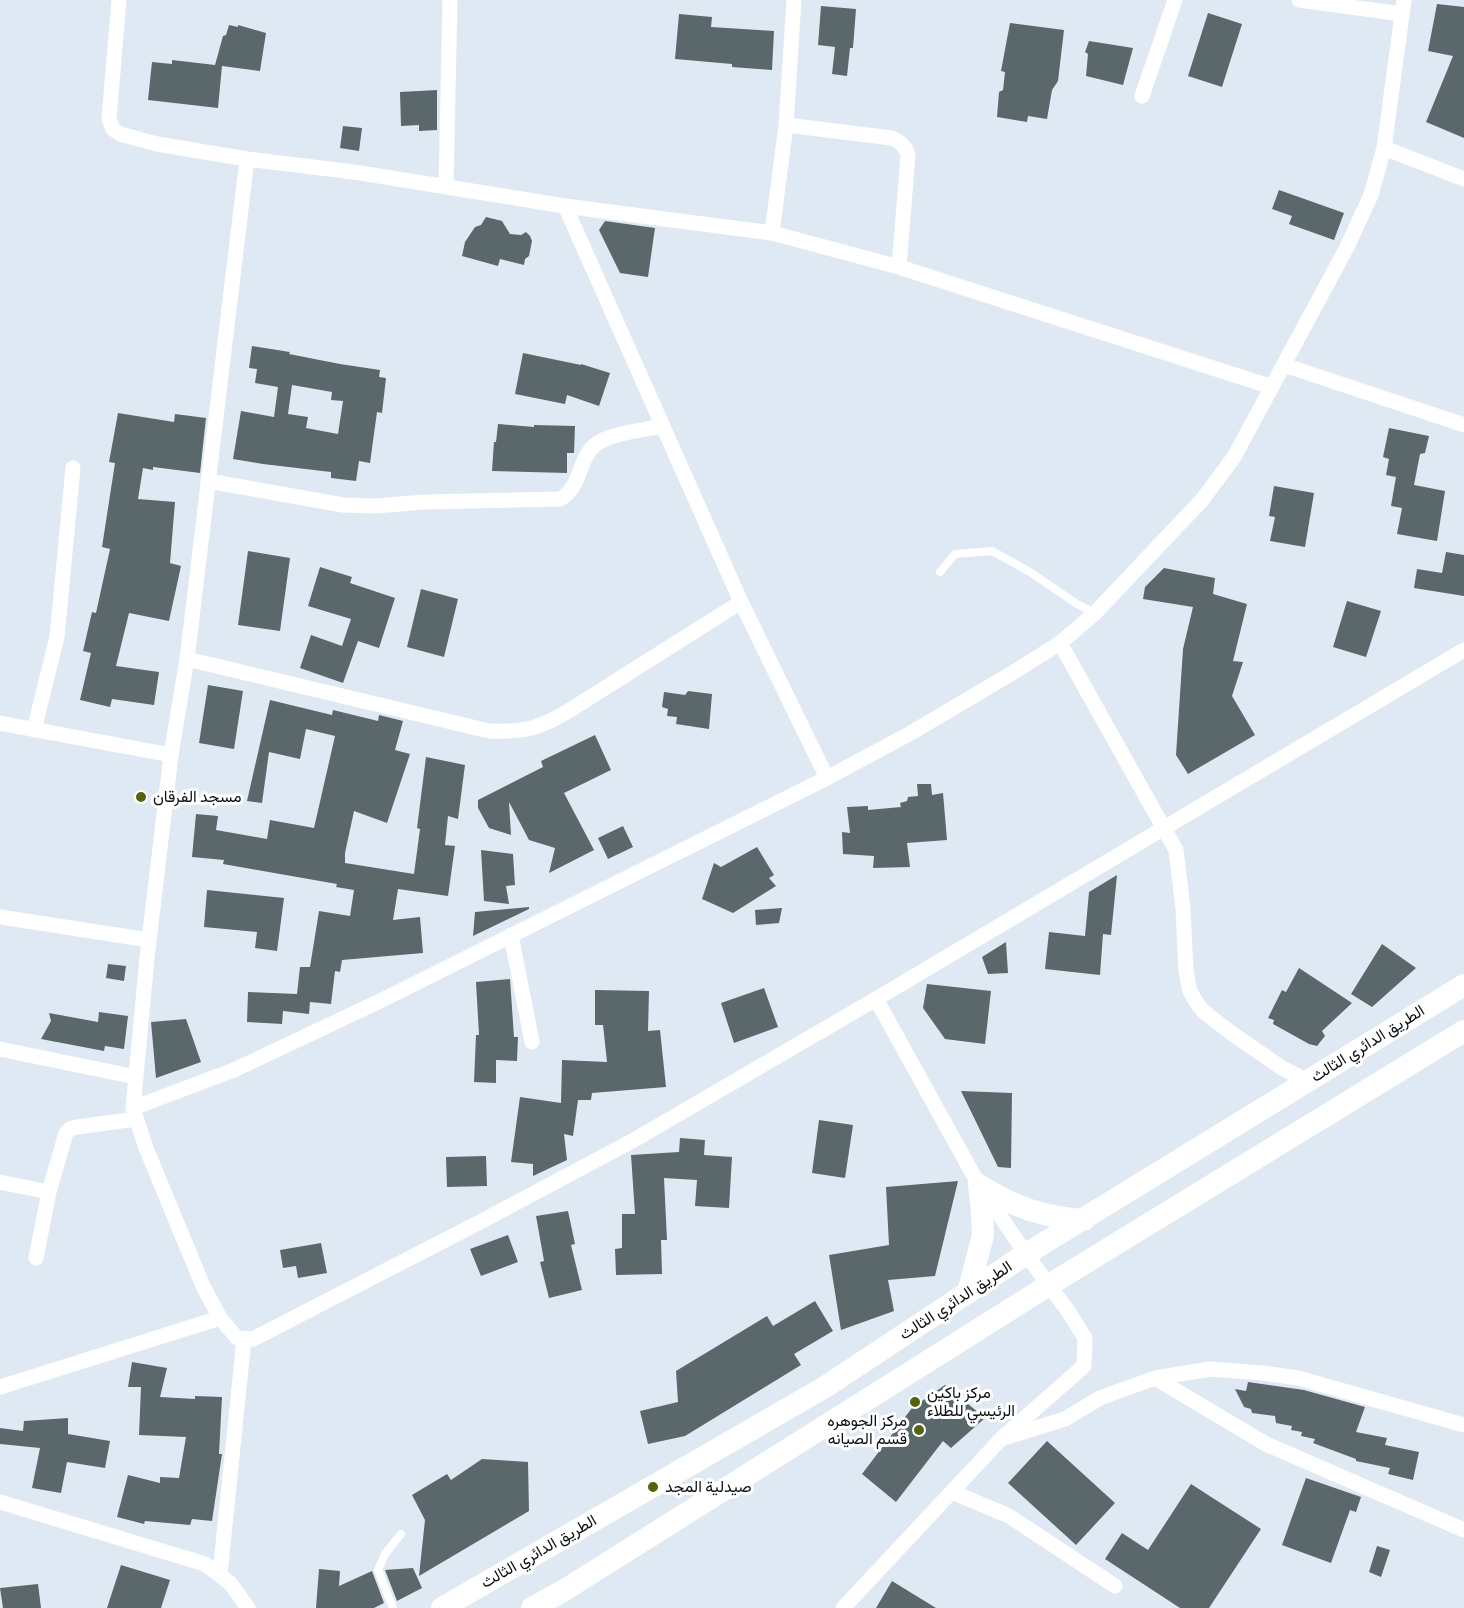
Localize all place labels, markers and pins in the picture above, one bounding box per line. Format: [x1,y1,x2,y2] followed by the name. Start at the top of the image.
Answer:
[153,787,242,807] place label: مسجد الفرقان
[134,790,148,804] marker: مسجد الفرقان
[927,1383,1015,1421] place label: مركز باكين الرئيسي للطلاء
[908,1395,922,1409] marker: مركز باكين الرئيسي للطلاء
[827,1411,907,1449] place label: مركز الجوهره قسم الصيانه
[912,1423,926,1437] marker: مركز الجوهره قسم الصيانه
[665,1477,752,1497] place label: صيدلية المجد
[646,1480,660,1494] marker: صيدلية المجد

